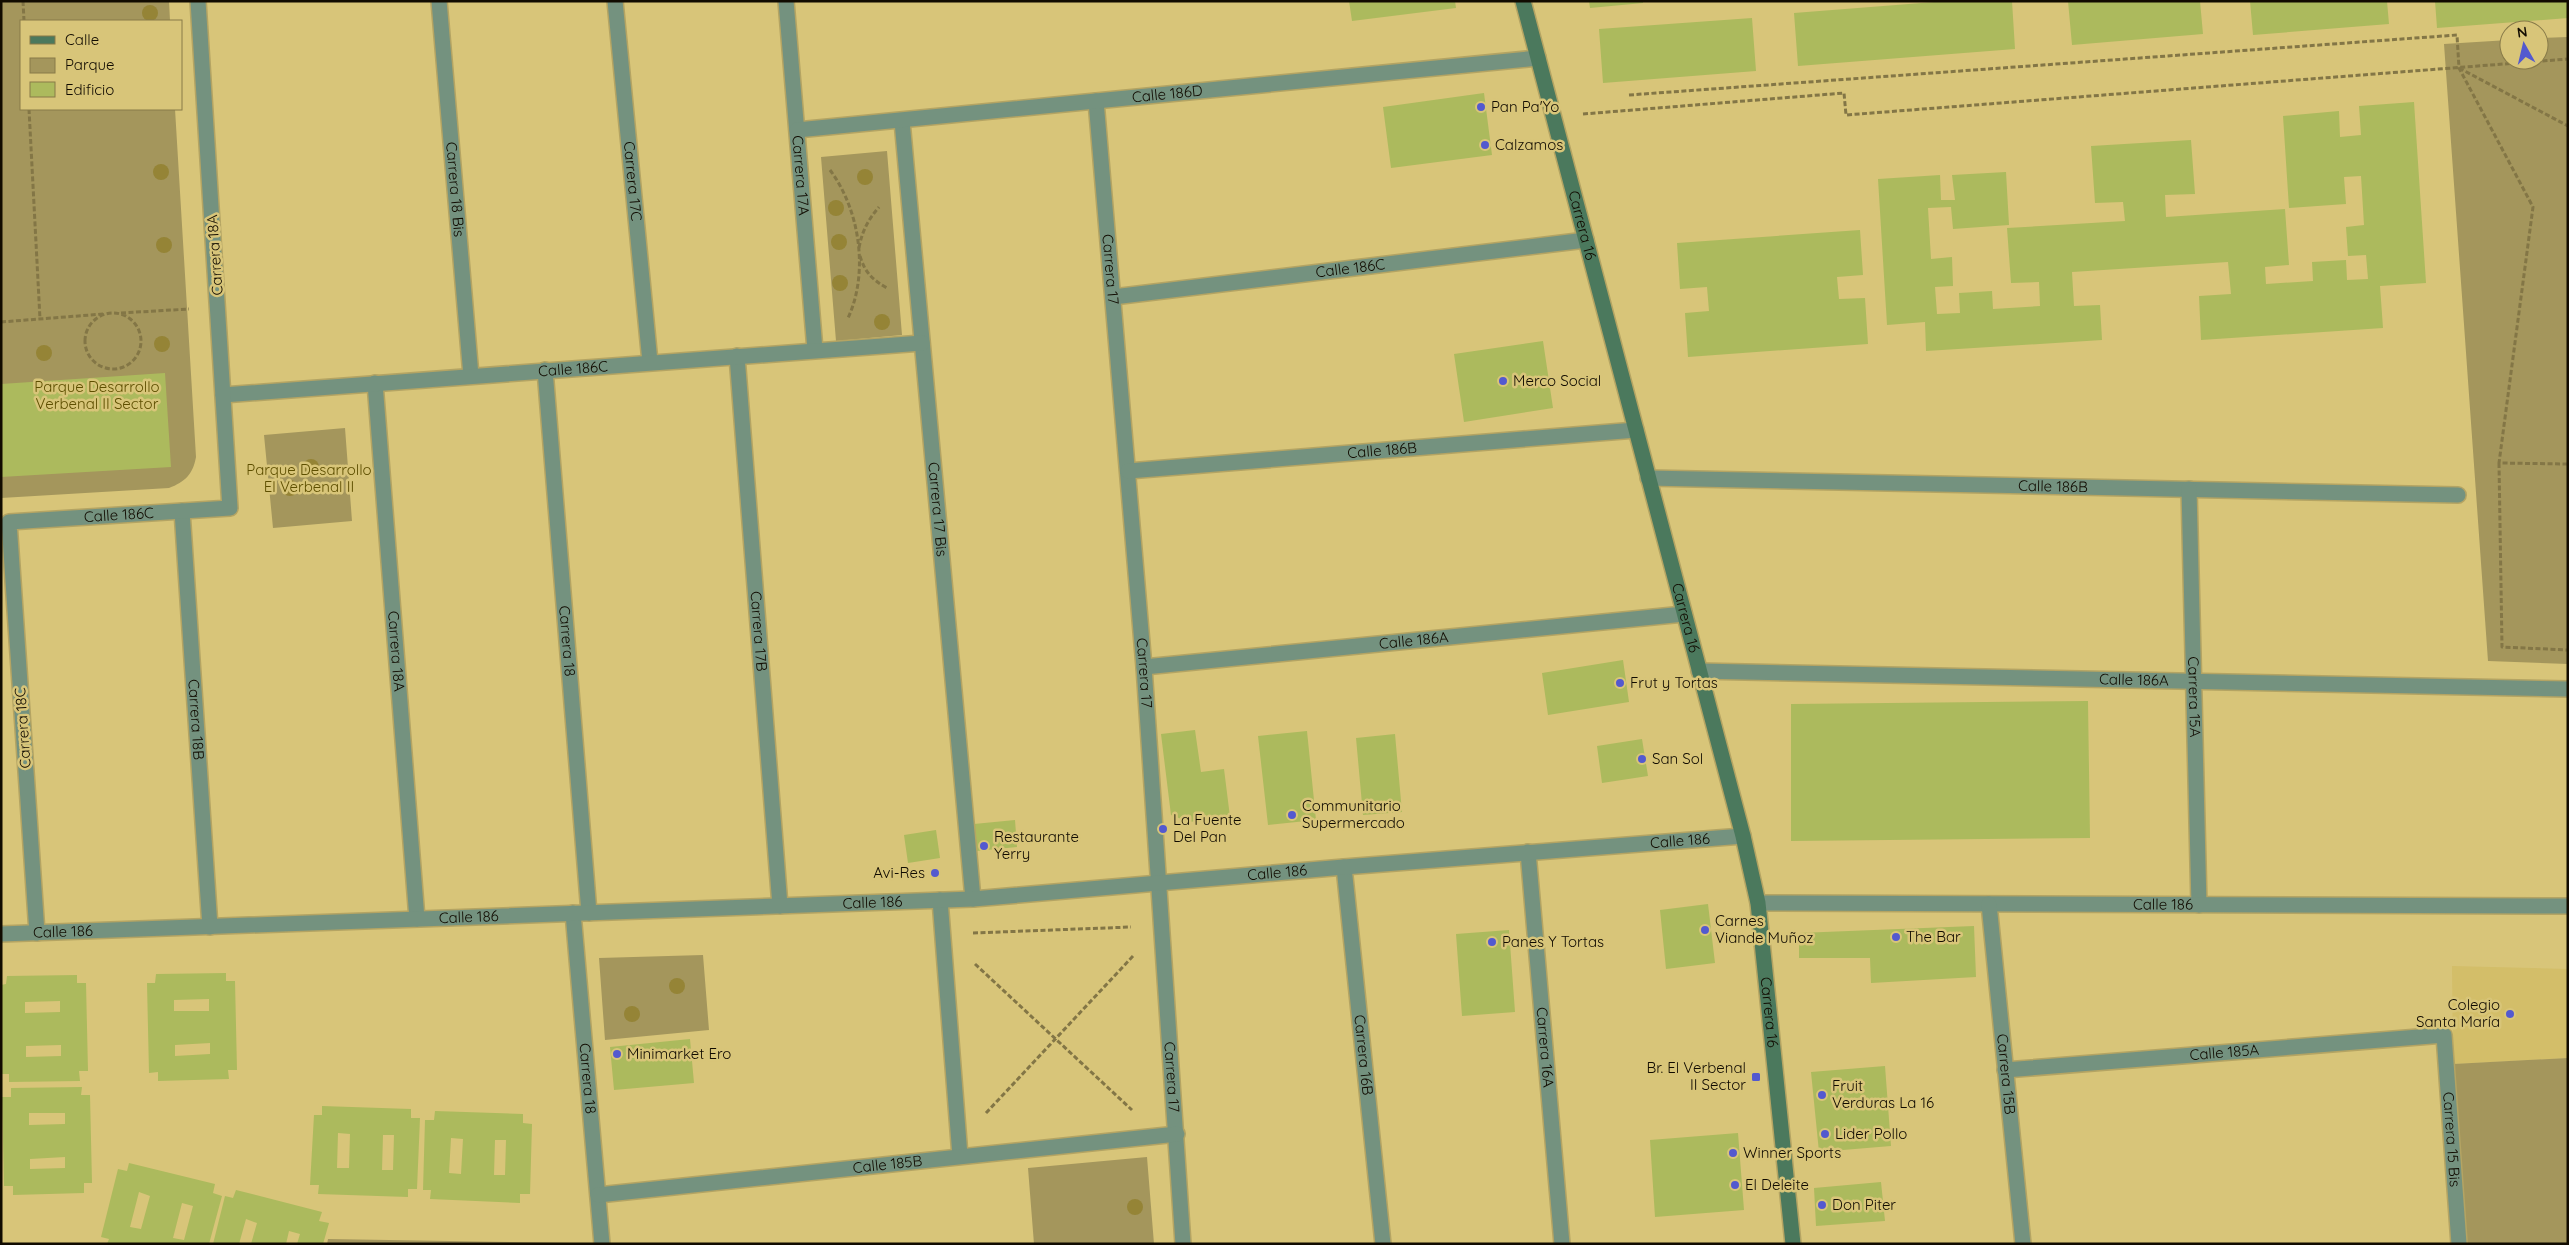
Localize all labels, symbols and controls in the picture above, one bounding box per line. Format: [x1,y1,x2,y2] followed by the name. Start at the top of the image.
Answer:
[20,20,182,110] legend
[2499,20,2549,70] north arrow
[2516,22,2529,42] text: N
[65,30,99,49] text: Calle
[65,55,115,74] text: Parque
[65,80,114,99] text: Edificio
[1131,81,1204,106] street label: Calle 186D
[1491,97,1559,116] place label: Pan Pa'Yo
[1475,101,1487,113] marker: Pan Pa'Yo
[788,135,814,216] street label: Carrera 17A
[1495,135,1563,154] place label: Calzamos
[1479,139,1491,151] marker: Calzamos
[620,140,646,222] street label: Carrera 17C
[442,141,469,238] street label: Carrera 18 Bis
[1564,188,1601,262] street label: Carrera 16
[202,214,227,296] street label: Carrera 18A
[1098,233,1123,306] street label: Carrera 17
[1314,254,1386,282] street label: Calle 186C
[537,356,609,381] street label: Calle 186C
[1513,371,1601,390] place label: Merco Social
[1497,375,1509,387] marker: Merco Social
[34,377,160,413] park label: Parque Desarrollo Verbenal II Sector
[1347,438,1418,462] street label: Calle 186B
[246,460,372,496] park label: Parque Desarrollo El Verbenal II
[924,461,952,557] street label: Carrera 17 Bis
[2018,476,2088,496] street label: Calle 186B
[83,503,154,526] street label: Calle 186C
[1668,581,1704,655] street label: Carrera 16
[746,590,772,672] street label: Carrera 17B
[555,605,580,677] street label: Carrera 18
[384,610,409,692] street label: Carrera 18A
[1378,627,1450,653] street label: Calle 186A
[1133,637,1157,709] street label: Carrera 17
[2184,656,2205,738] street label: Carrera 15A
[2099,669,2169,690] street label: Calle 186A
[1630,673,1718,692] place label: Frut y Tortas
[1614,677,1626,689] marker: Frut y Tortas
[184,679,209,761] street label: Carrera 18B
[10,687,35,769] street label: Carrera 18C
[1652,749,1703,768] place label: San Sol
[1636,753,1648,765] marker: San Sol
[1302,796,1405,832] place label: Communitario Supermercado
[1286,809,1298,821] marker: Communitario Supermercado
[1173,810,1242,846] place label: La Fuente Del Pan
[1157,823,1169,835] marker: La Fuente Del Pan
[994,827,1079,863] place label: Restaurante Yerry
[1649,829,1711,852] street label: Calle 186
[978,840,990,852] marker: Restaurante Yerry
[1246,860,1308,884] street label: Calle 186
[873,863,925,882] place label: Avi-Res
[929,867,941,879] marker: Avi-Res
[842,892,903,913] street label: Calle 186
[2133,894,2193,914] street label: Calle 186
[438,906,499,927] street label: Calle 186
[1715,911,1813,947] place label: Carnes Viande Muñoz
[33,921,93,942] street label: Calle 186
[1699,924,1711,936] marker: Carnes Viande Muñoz
[1906,927,1961,946] place label: The Bar
[1890,931,1902,943] marker: The Bar
[1502,932,1604,951] place label: Panes Y Tortas
[1486,936,1498,948] marker: Panes Y Tortas
[1757,976,1783,1049] street label: Carrera 16
[2416,995,2500,1031] place label: Colegio Santa María
[1532,1006,1558,1089] street label: Carrera 16A
[2504,1008,2516,1020] marker: Colegio Santa María
[1350,1014,1378,1096] street label: Carrera 16B
[1993,1033,2020,1116] street label: Carrera 15B
[2189,1040,2260,1064] street label: Calle 185A
[1160,1041,1184,1113] street label: Carrera 17
[575,1042,601,1115] street label: Carrera 18
[627,1044,731,1063] place label: Minimarket Ero
[611,1048,623,1060] marker: Minimarket Ero
[1647,1058,1746,1094] place label: Br. El Verbenal II Sector
[1750,1071,1762,1083] marker: Br. El Verbenal II Sector
[1832,1076,1934,1112] place label: Fruit Verduras La 16
[1816,1089,1828,1101] marker: Fruit Verduras La 16
[2439,1091,2465,1188] street label: Carrera 15 Bis
[1835,1124,1907,1143] place label: Lider Pollo
[1819,1128,1831,1140] marker: Lider Pollo
[1743,1143,1841,1162] place label: Winner Sports
[1727,1147,1739,1159] marker: Winner Sports
[852,1151,923,1177] street label: Calle 185B
[1745,1175,1809,1194] place label: El Deleite
[1729,1179,1741,1191] marker: El Deleite
[1832,1195,1896,1214] place label: Don Piter
[1816,1199,1828,1211] marker: Don Piter

